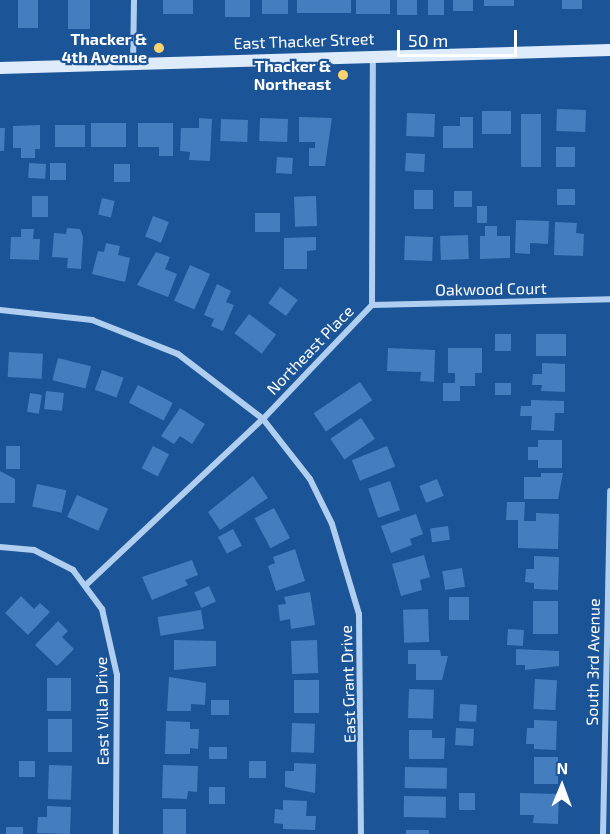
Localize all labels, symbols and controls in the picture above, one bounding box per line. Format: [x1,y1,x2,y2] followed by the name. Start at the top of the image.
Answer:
[400,18,520,56] scale bar
[61,29,147,67] place label: Thacker & 4th Avenue
[233,29,375,53] street label: East Thacker Street
[408,29,448,51] text: 50 m
[152,41,166,55] marker: Thacker & 4th Avenue
[254,56,331,94] place label: Thacker & Northeast
[336,68,350,82] marker: Thacker & Northeast
[435,278,547,300] street label: Oakwood Court
[263,301,357,399] street label: Northeast Place
[582,598,604,726] street label: South 3rd Avenue
[336,625,360,743] street label: East Grant Drive
[91,656,113,766] street label: East Villa Drive
[532,756,592,816] north arrow
[556,758,568,777] text: N

